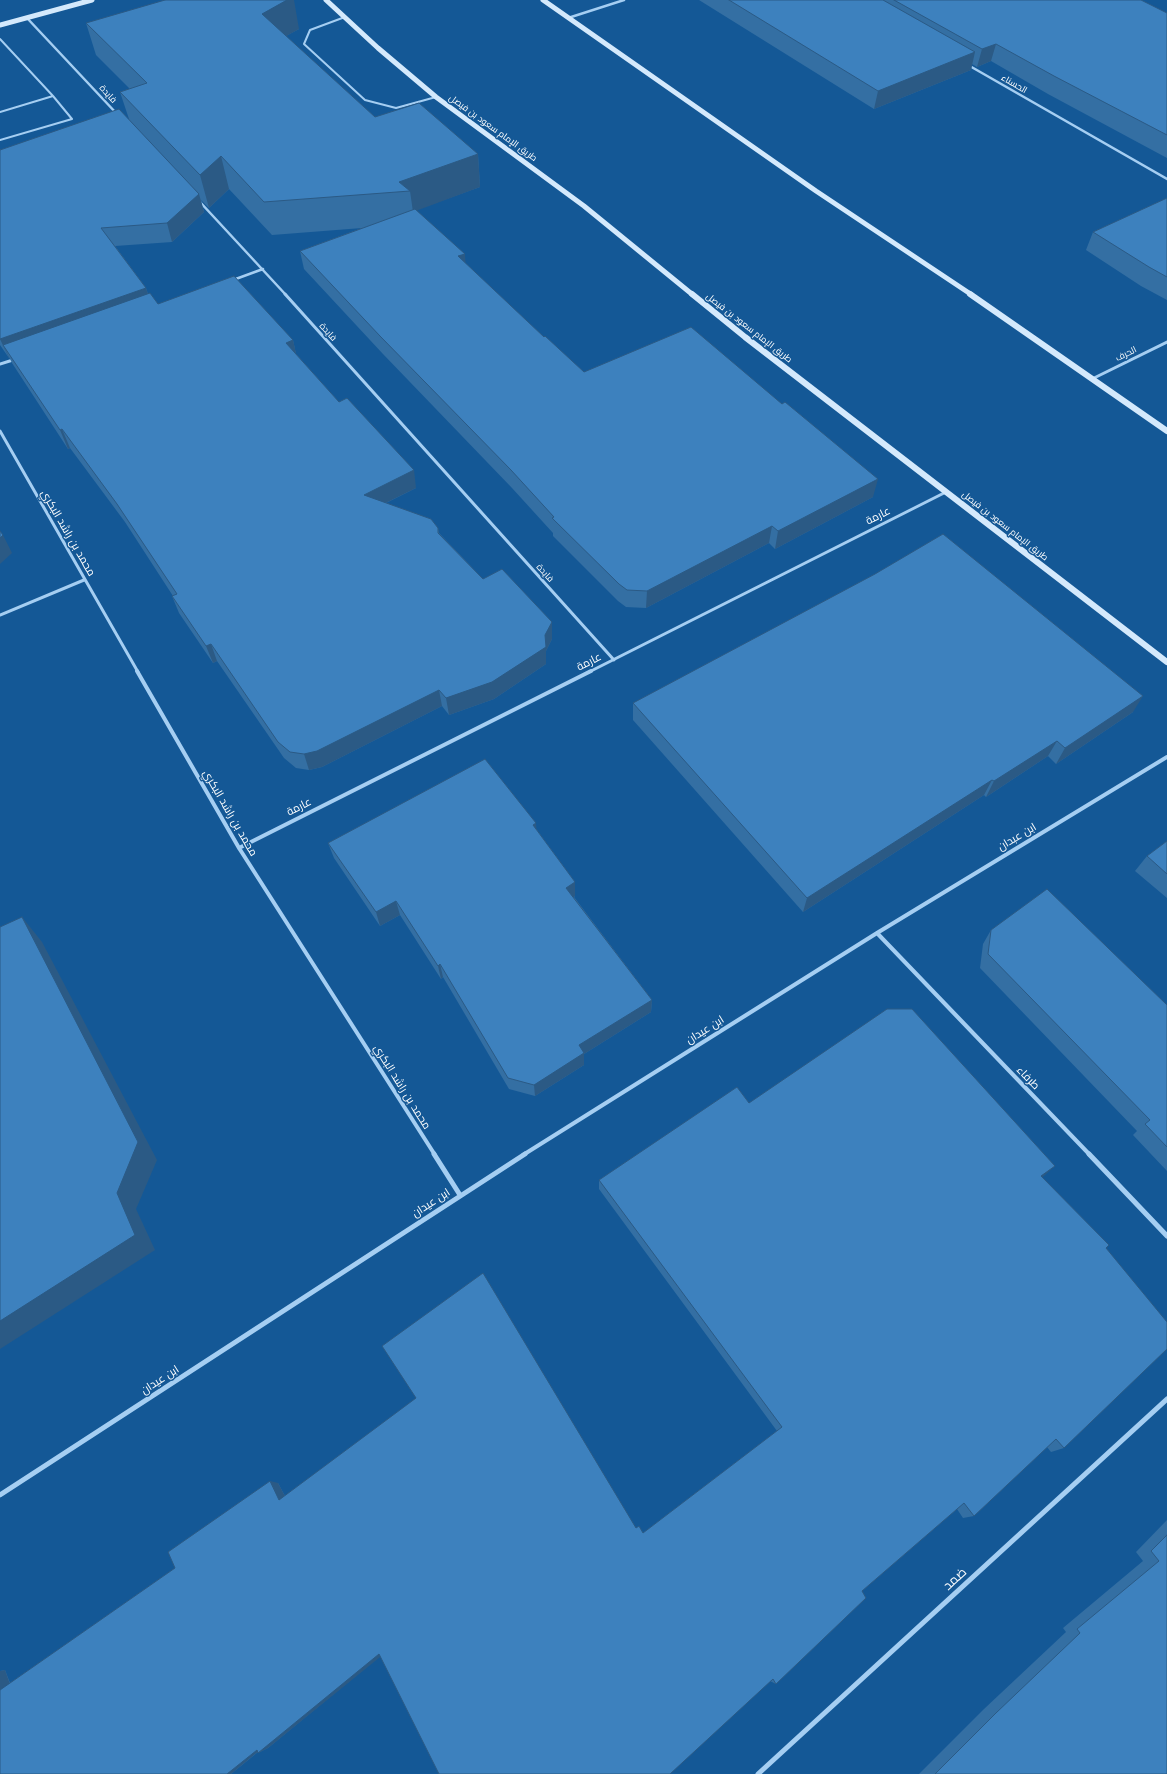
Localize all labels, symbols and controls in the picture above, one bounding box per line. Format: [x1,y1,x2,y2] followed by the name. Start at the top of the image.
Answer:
[999,72,1029,96] street label: الحسناء
[97,83,119,105] street label: فايدة
[447,92,539,164] street label: طريق الإمام سعود بن فيصل
[704,291,794,365] street label: طريق الإمام سعود بن فيصل
[317,321,339,343] street label: فايدة
[1114,344,1138,364] street label: الحرف
[38,488,98,578] street label: محمد بن راشد البكري
[960,489,1050,563] street label: طريق الإمام سعود بن فيصل
[863,504,893,528] street label: عارمة
[534,562,556,584] street label: فايدة
[574,650,604,674] street label: عارمة
[200,768,260,858] street label: محمد بن راشد البكري
[284,795,314,819] street label: عارمة
[995,820,1039,854] street label: ابن عبدان
[683,1013,727,1047] street label: ابن عيدان
[371,1042,433,1132] street label: محمد بن راشد البكري
[1014,1064,1042,1092] street label: طرفاء
[410,1186,452,1220] street label: ابن عيدان
[139,1363,181,1397] street label: ابن عيدان
[940,1564,970,1594] street label: ضمد

